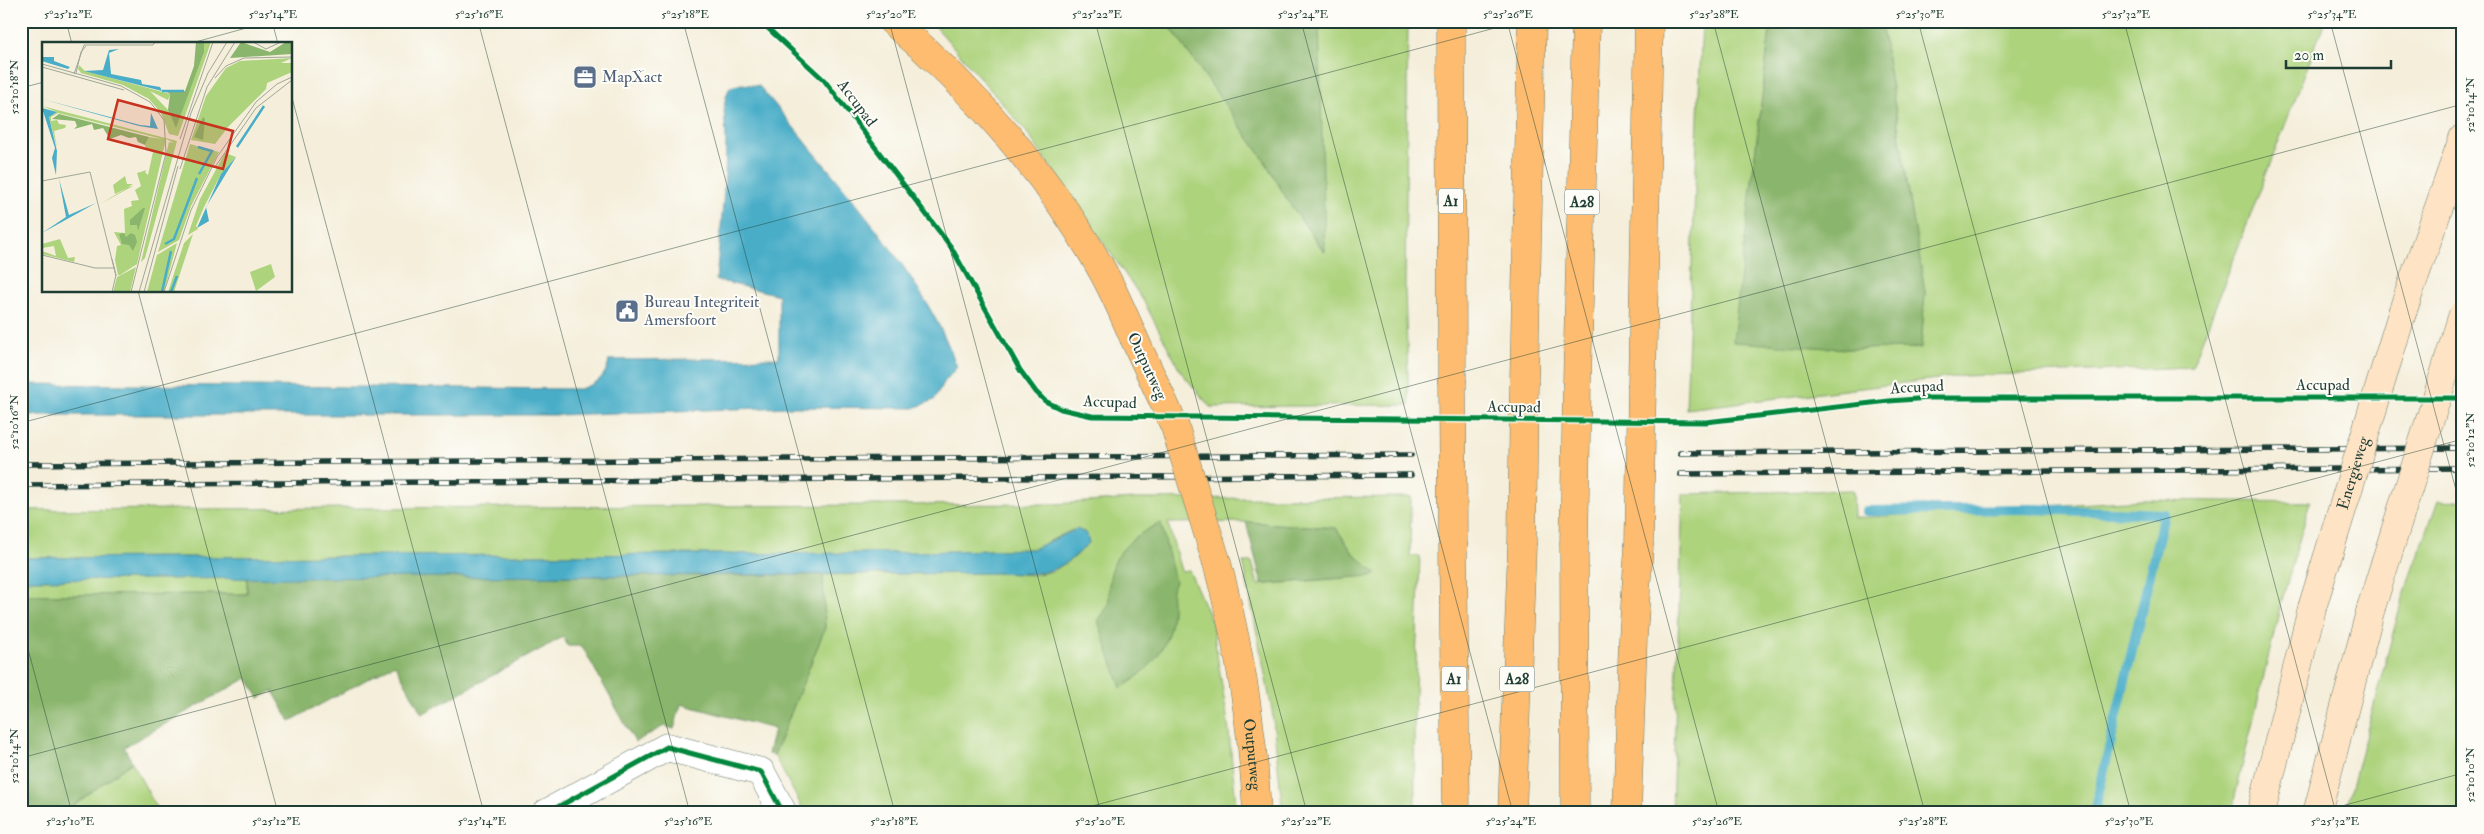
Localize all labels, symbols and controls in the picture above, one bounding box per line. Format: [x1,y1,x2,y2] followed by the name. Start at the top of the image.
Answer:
[44,7,92,22] text: 5°25'12"E
[249,7,298,22] text: 5°25'14"E
[455,7,503,22] text: 5°25'16"E
[661,7,709,22] text: 5°25'18"E
[866,7,916,22] text: 5°25'20"E
[1072,7,1122,22] text: 5°25'22"E
[1278,7,1329,22] text: 5°25'24"E
[1483,7,1533,22] text: 5°25'26"E
[1689,7,1739,22] text: 5°25'28"E
[1896,7,1945,22] text: 5°25'30"E
[2102,7,2151,22] text: 5°25'32"E
[2308,7,2357,22] text: 5°25'34"E
[2286,38,2392,70] scale bar
[42,42,292,292] inset map
[2294,46,2324,65] text: 20 m
[7,59,22,114] text: 52°10'18"N
[572,64,598,90] office icon: MapXact
[602,67,662,88] place label: MapXact
[831,75,881,131] street label: Accupad
[2463,77,2478,133] text: 52°10'14"N
[1438,188,1464,214] road number: A1
[1564,190,1600,214] road number: A28
[643,292,759,330] place label: Bureau Integriteit Amersfoort
[614,298,640,324] public building icon: Bureau Integriteit Amersfoort
[1122,329,1172,404] street label: Outputweg
[2295,375,2350,396] street label: Accupad
[1889,376,1945,399] street label: Accupad
[1082,391,1137,414] street label: Accupad
[7,394,22,450] text: 52°10'16"N
[1486,397,1541,418] street label: Accupad
[2463,412,2478,468] text: 52°10'12"N
[2333,433,2374,512] street label: Energieweg
[1442,666,1466,692] road number: A1
[1500,666,1534,692] road number: A28
[1239,717,1266,792] street label: Outputweg
[7,728,22,784] text: 52°10'14"N
[2463,747,2478,803] text: 52°10'10"N
[46,814,94,829] text: 5°25'10"E
[252,814,300,829] text: 5°25'12"E
[458,814,507,829] text: 5°25'14"E
[664,814,712,829] text: 5°25'16"E
[870,814,918,829] text: 5°25'18"E
[1075,814,1125,829] text: 5°25'20"E
[1281,814,1331,829] text: 5°25'22"E
[1486,814,1537,829] text: 5°25'24"E
[1692,814,1742,829] text: 5°25'26"E
[1898,814,1948,829] text: 5°25'28"E
[2105,814,2154,829] text: 5°25'30"E
[2311,814,2360,829] text: 5°25'32"E

